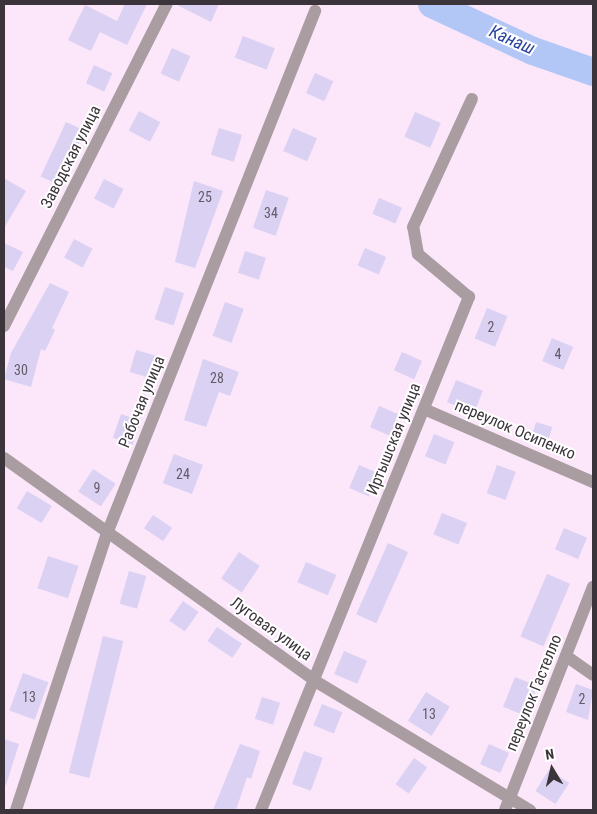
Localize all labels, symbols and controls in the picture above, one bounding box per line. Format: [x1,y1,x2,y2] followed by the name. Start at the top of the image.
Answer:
[486,20,538,60] water label: Канаш
[37,102,105,212] street label: Заводская улица
[198,189,212,205] house number: 25
[264,205,278,221] house number: 34
[488,319,494,335] house number: 2
[555,346,561,362] house number: 4
[115,353,169,451] street label: Рабочая улица
[14,362,28,378] house number: 30
[210,370,224,386] house number: 28
[363,380,425,498] street label: Иртышская улица
[452,396,578,464] street label: переулок Осипенко
[176,466,190,482] house number: 24
[94,480,100,496] house number: 9
[226,593,316,665] street label: Луговая улица
[502,632,566,754] street label: переулок Гастелло
[22,689,36,705] house number: 13
[579,691,585,707] house number: 2
[422,706,436,722] house number: 13
[527,744,577,794] north arrow
[544,746,555,763] text: N

